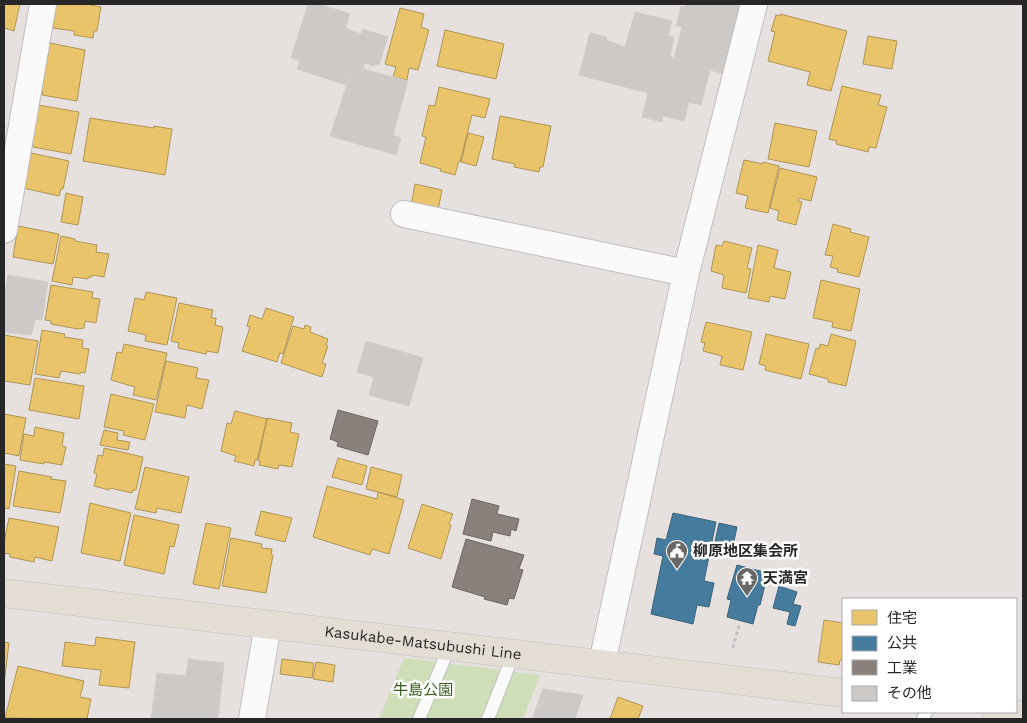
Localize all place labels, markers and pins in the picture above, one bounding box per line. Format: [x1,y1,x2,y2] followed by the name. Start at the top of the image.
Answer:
[665,539,689,570] public building icon: 柳原地区集会所
[693,542,798,560] place label: 柳原地区集会所
[735,566,759,597] temple icon: 天満宮
[763,569,808,587] place label: 天満宮

